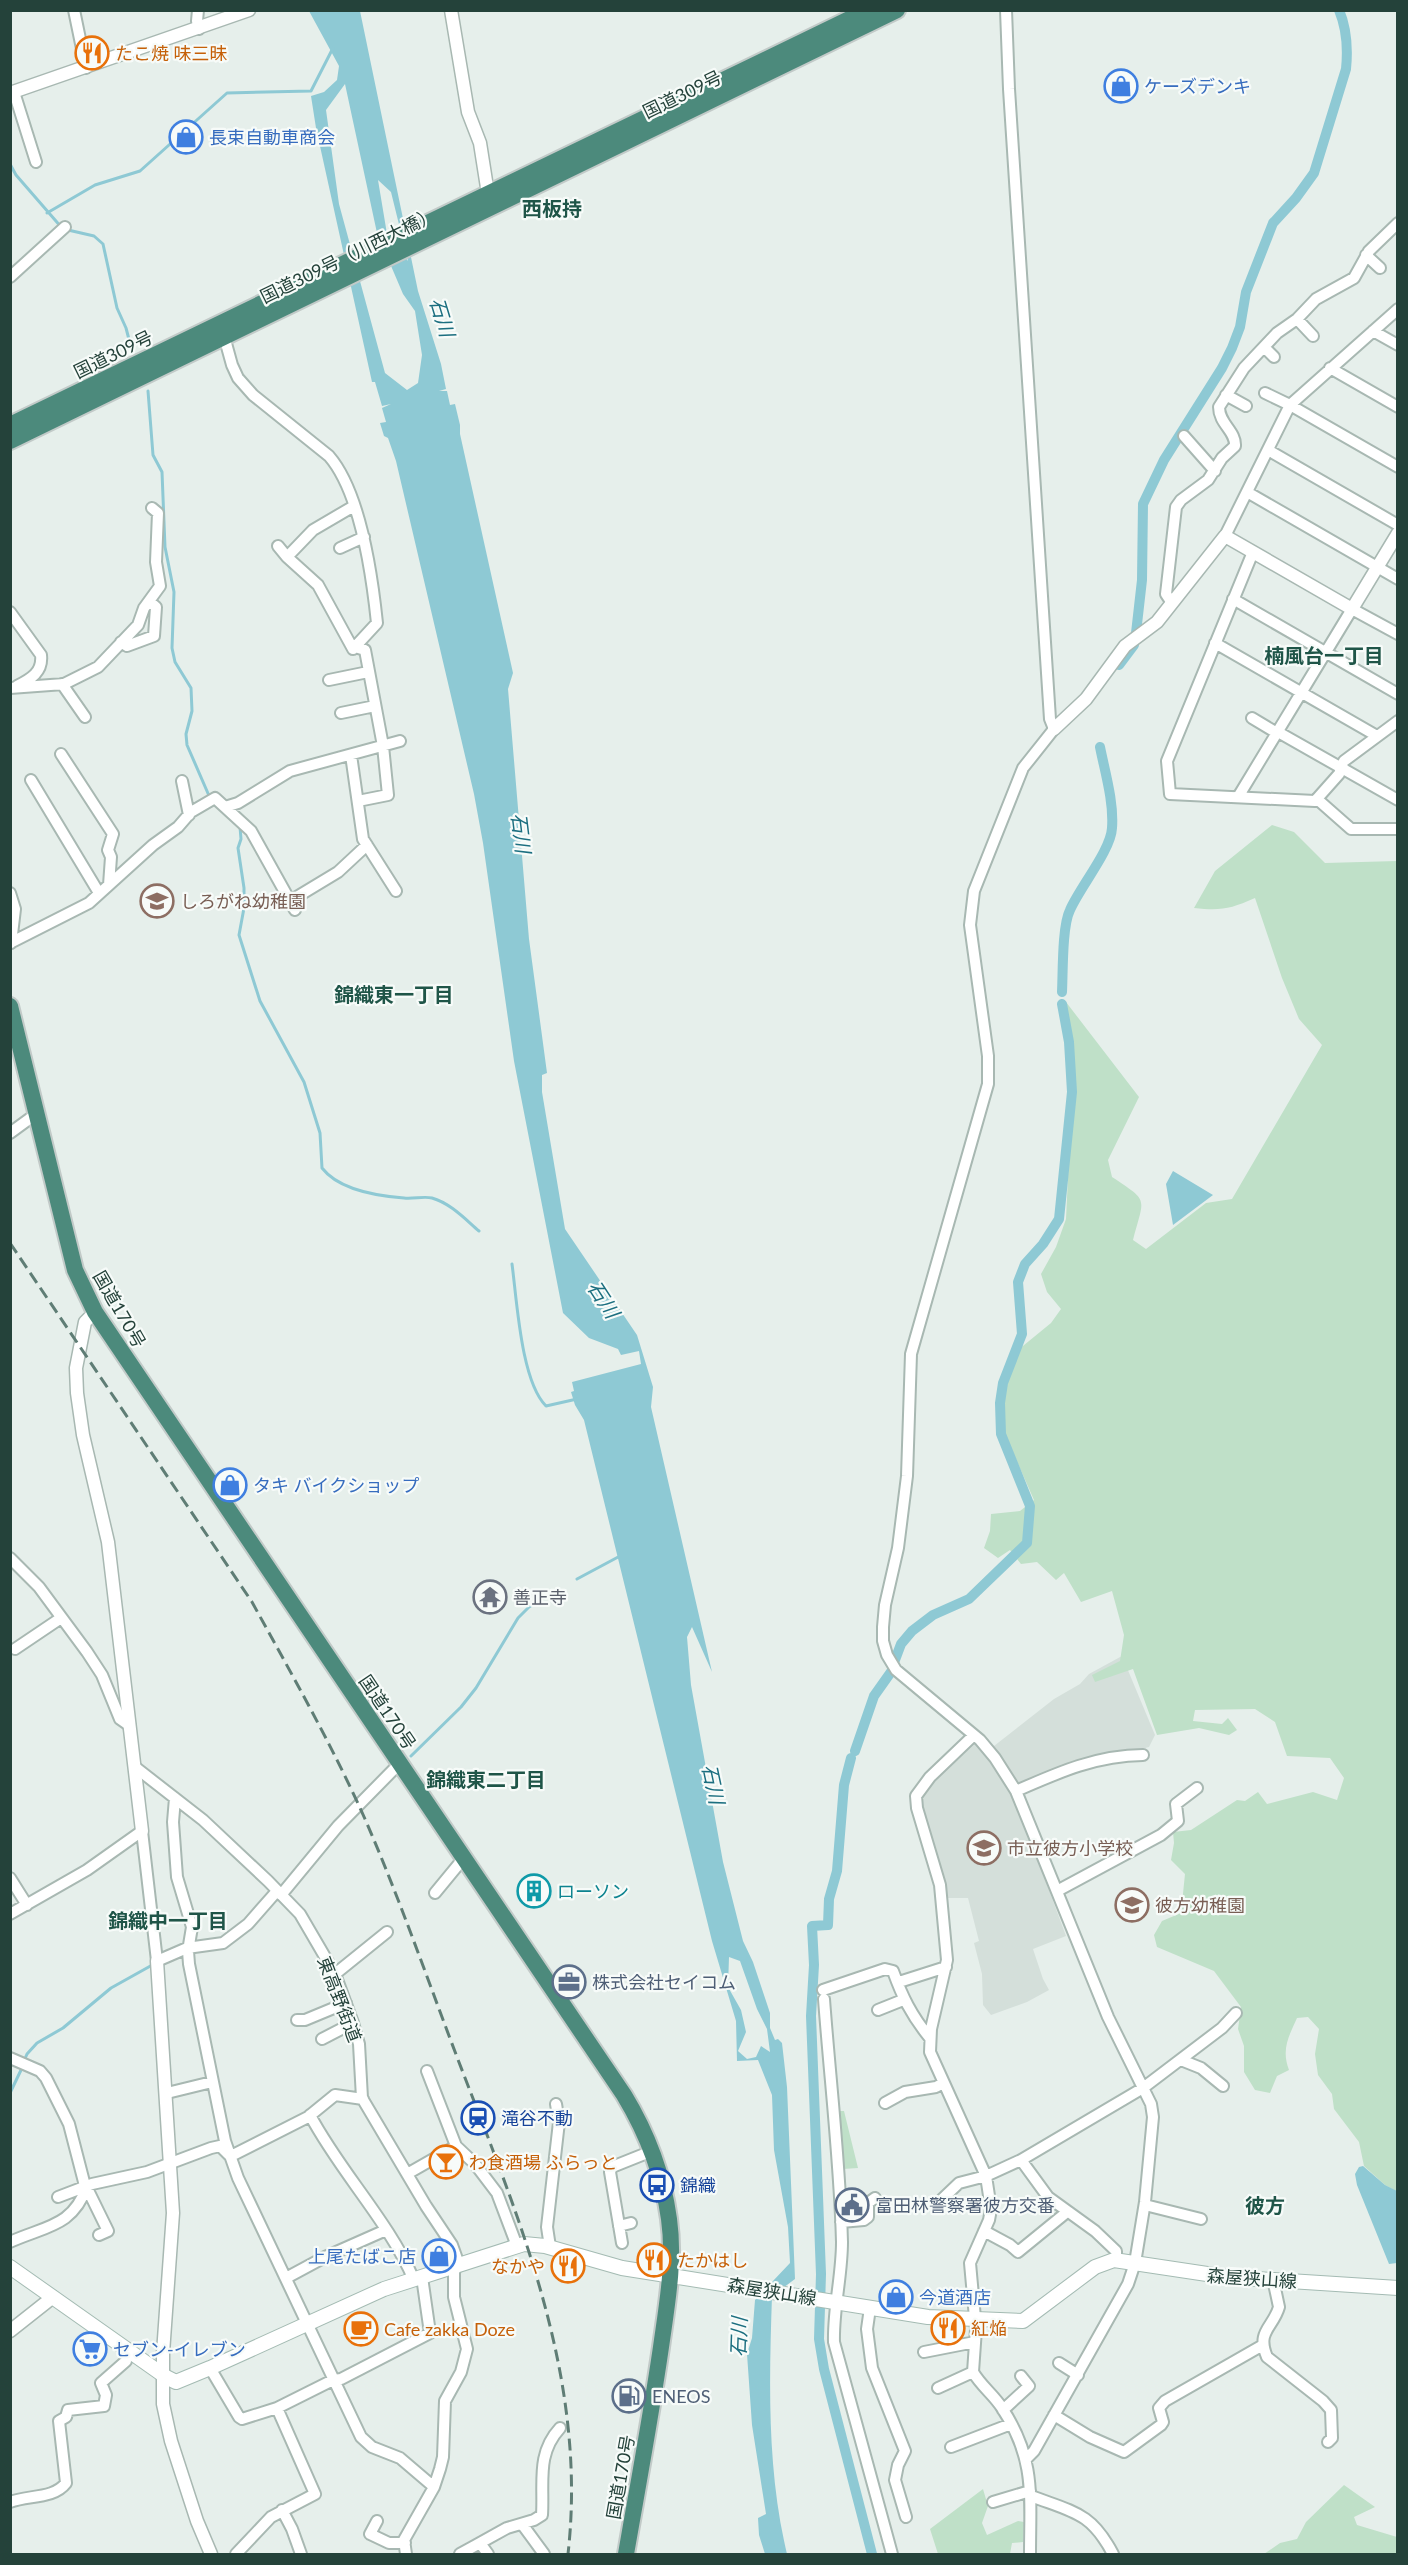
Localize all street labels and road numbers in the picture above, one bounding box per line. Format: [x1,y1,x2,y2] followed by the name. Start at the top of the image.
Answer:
[639,65,725,123] street label: 国道309号
[256,203,440,307] street label: 国道309号（川西大橋）
[70,325,156,383] street label: 国道309号
[89,1267,151,1351] street label: 国道170号
[355,1670,421,1754] street label: 国道170号
[314,1953,366,2045] street label: 東高野街道
[1206,2264,1298,2292] street label: 森屋狭山線
[726,2273,818,2309] street label: 森屋狭山線
[602,2433,638,2521] street label: 国道170号

